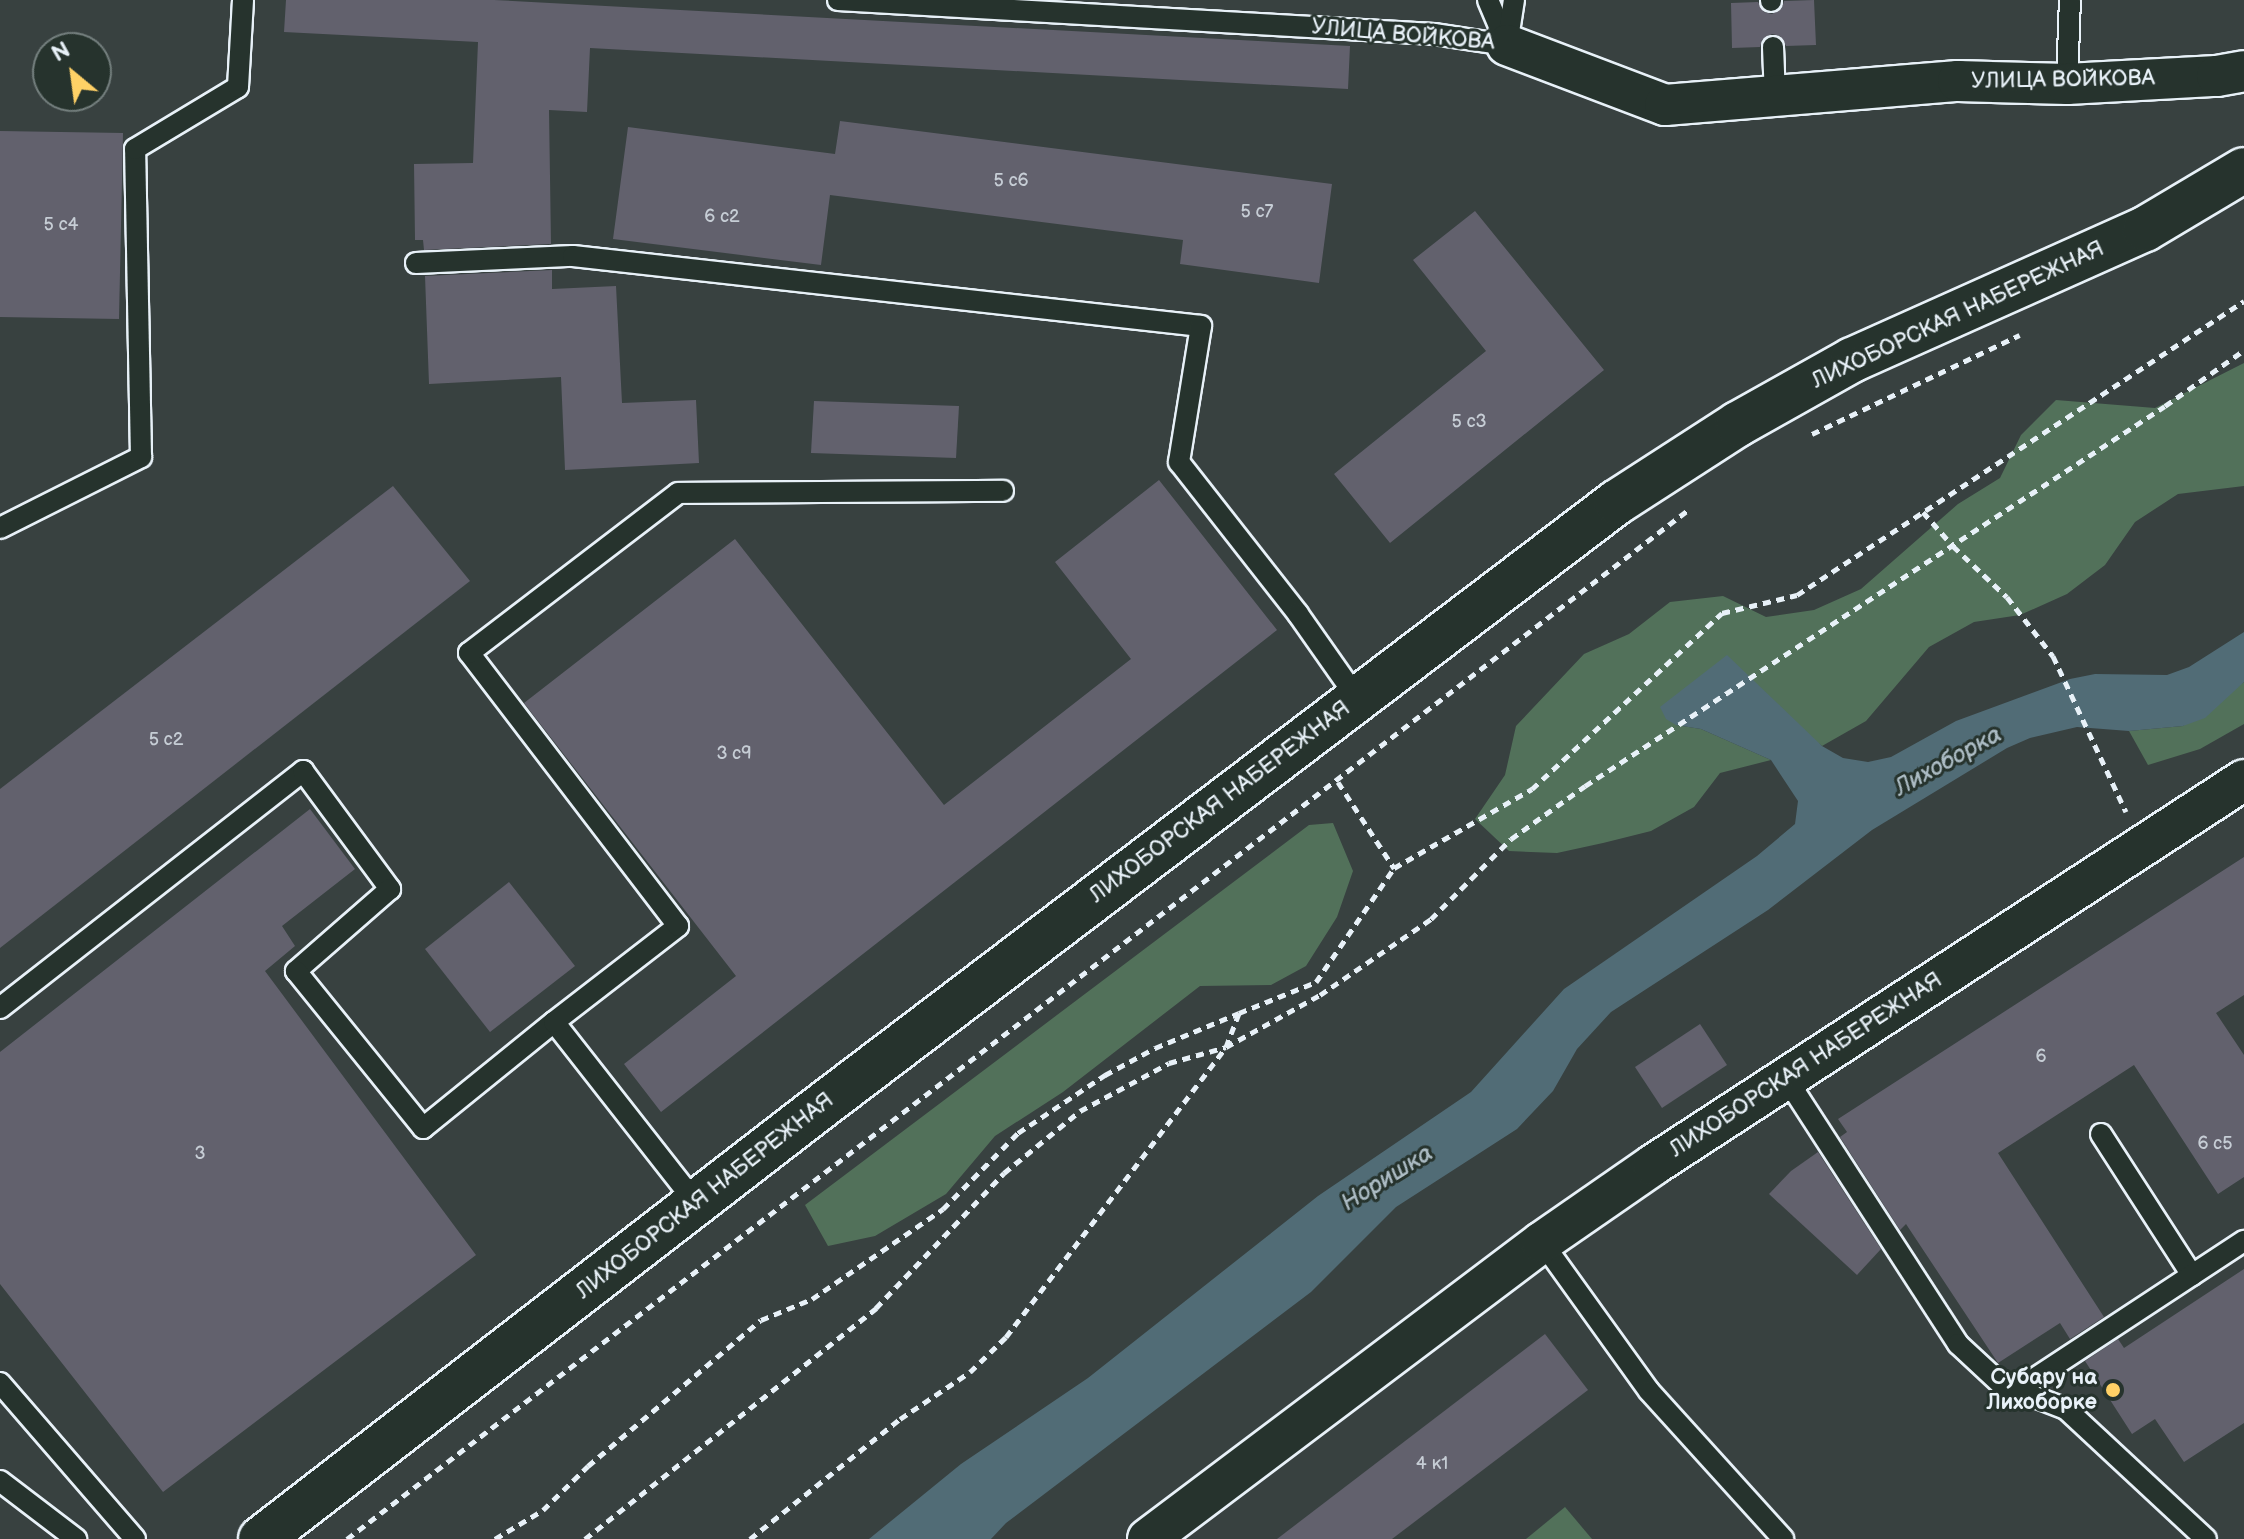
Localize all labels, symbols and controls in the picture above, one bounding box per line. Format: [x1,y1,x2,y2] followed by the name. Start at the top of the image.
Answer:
[1310,14,1496,56] street label: УЛИЦА ВОЙКОВА
[32,32,112,112] north arrow
[47,37,75,68] text: N
[1971,65,2155,95] street label: УЛИЦА ВОЙКОВА
[993,170,1029,192] house number: 5 с6
[1241,201,1273,223] house number: 5 с7
[704,206,740,228] house number: 6 с2
[44,214,78,236] house number: 5 с4
[1808,236,2108,394] street label: ЛИХОБОРСКАЯ НАБЕРЕЖНАЯ
[1451,411,1487,433] house number: 5 с3
[1084,695,1356,909] street label: ЛИХОБОРСКАЯ НАБЕРЕЖНАЯ
[1889,720,2007,802] water label: Лихоборка
[149,729,183,751] house number: 5 с2
[716,743,752,765] house number: 3 с9
[1665,967,1947,1163] street label: ЛИХОБОРСКАЯ НАБЕРЕЖНАЯ
[2036,1046,2046,1068] house number: 6
[571,1087,839,1305] street label: ЛИХОБОРСКАЯ НАБЕРЕЖНАЯ
[2197,1133,2233,1155] house number: 6 с5
[1336,1139,1438,1217] water label: Норишка
[194,1143,206,1165] house number: 3
[1987,1364,2097,1416] place label: Субару на Лихоборке
[2104,1381,2122,1399] marker: Субару на Лихоборке
[1416,1453,1448,1475] house number: 4 к1

